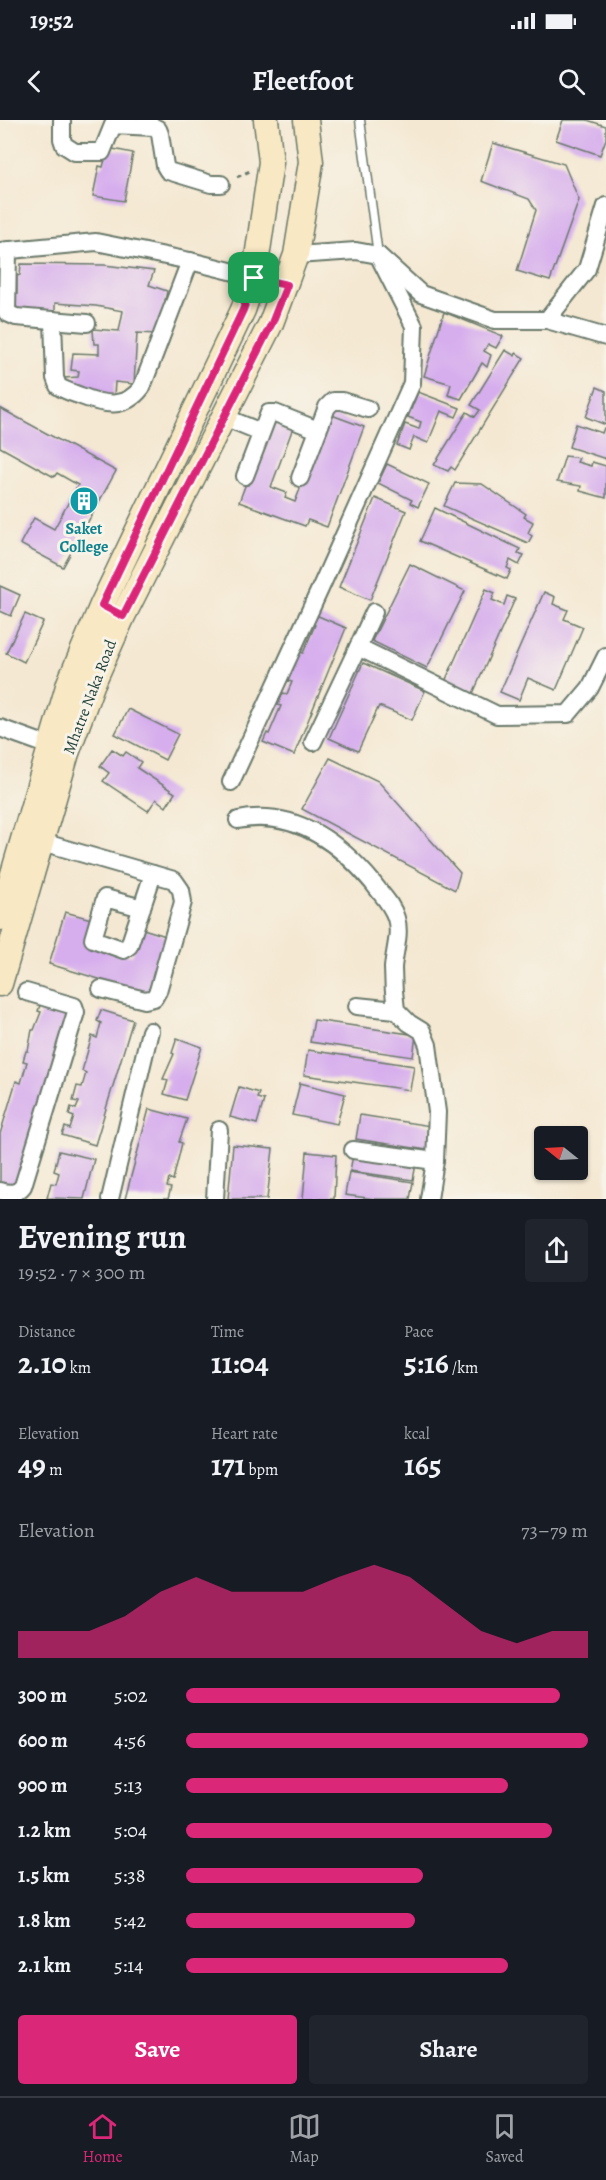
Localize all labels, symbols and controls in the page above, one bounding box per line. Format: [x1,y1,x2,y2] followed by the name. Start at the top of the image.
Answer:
[30,6,73,36] text: 19:52
[252,63,354,99] text: Fleetfoot
[18,65,51,98] icon: back
[555,65,588,98] icon: search
[228,252,279,303] pin
[237,261,270,294] icon: arrive
[68,485,100,517] building icon: Saket College
[60,518,109,558] place label: Saket College
[58,636,122,758] street label: Mhatre Naka Road
[534,1126,588,1180] north arrow
[534,1126,588,1180] map controls
[18,1214,187,1259] text: Evening run
[525,1219,588,1282] button: share
[18,1259,145,1286] text: 19:52 · 7 × 300 m
[18,1321,75,1343] text: Distance
[211,1321,244,1343] text: Time
[404,1321,434,1343] text: Pace
[18,1343,67,1383] text: 2.10
[211,1343,269,1383] text: 11:04
[404,1343,449,1383] text: 5:16
[67,1357,91,1379] text: km
[449,1357,478,1379] text: /km
[18,1423,79,1445] text: Elevation
[211,1423,278,1445] text: Heart rate
[404,1423,430,1445] text: kcal
[18,1445,46,1485] text: 49
[211,1445,245,1485] text: 171
[404,1445,442,1485] text: 165
[46,1459,62,1481] text: m
[245,1459,278,1481] text: bpm
[18,1517,95,1544] text: Elevation
[521,1517,588,1544] text: 73–79 m
[18,1682,67,1709] text: 300 m
[114,1682,148,1709] text: 5:02
[18,1727,68,1754] text: 600 m
[114,1727,146,1754] text: 4:56
[18,1772,68,1799] text: 900 m
[114,1772,143,1799] text: 5:13
[18,1817,71,1844] text: 1.2 km
[114,1817,147,1844] text: 5:04
[18,1862,70,1889] text: 1.5 km
[114,1862,145,1889] text: 5:38
[18,1907,71,1934] text: 1.8 km
[114,1907,146,1934] text: 5:42
[18,1952,71,1979] text: 2.1 km
[114,1952,143,1979] text: 5:14
[18,2015,297,2084] button: Save
[309,2015,588,2084] button: Share
[82,2110,123,2168] tab: Home
[288,2110,321,2168] tab: Map
[486,2110,524,2168] tab: Saved

